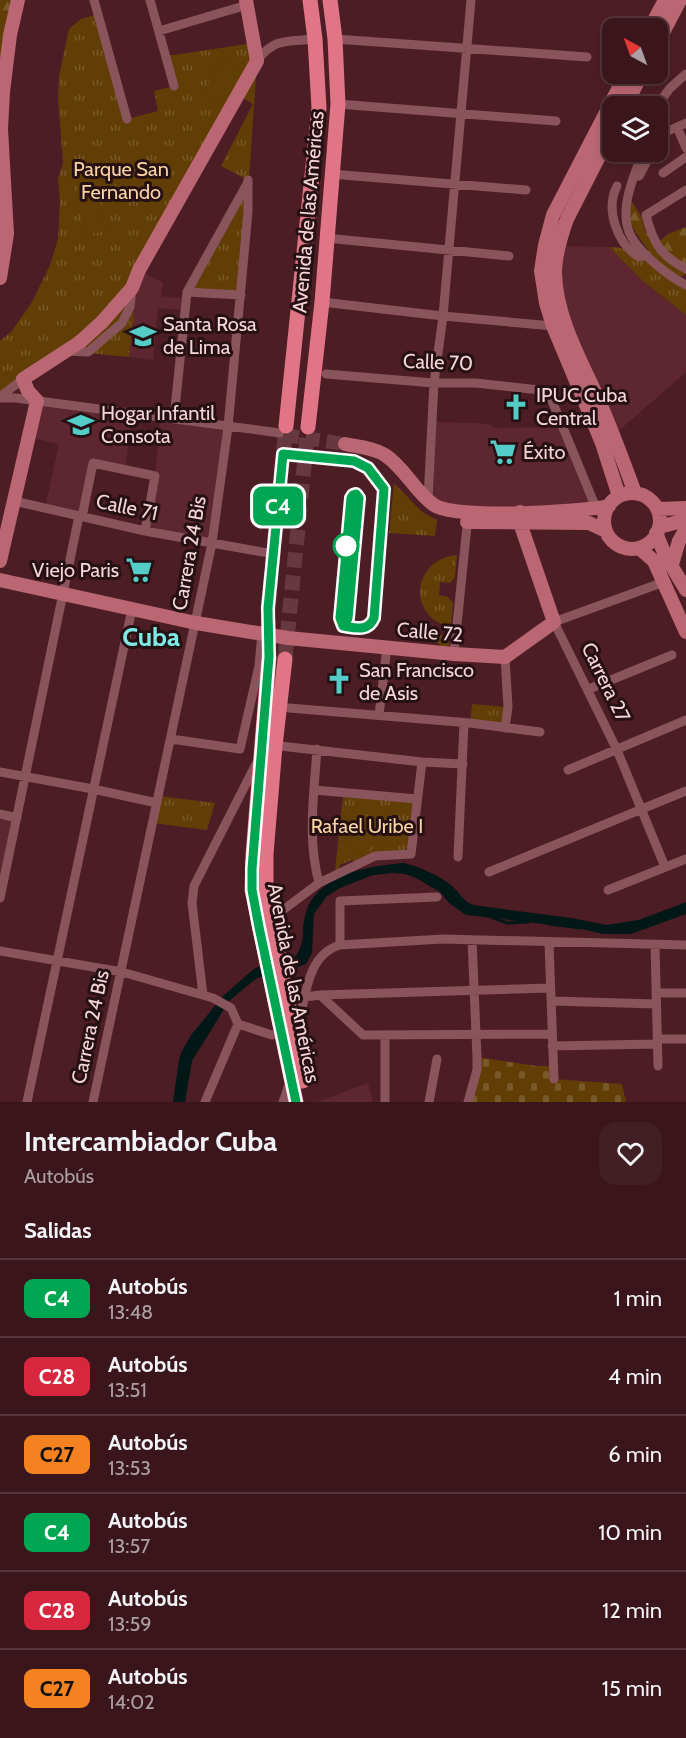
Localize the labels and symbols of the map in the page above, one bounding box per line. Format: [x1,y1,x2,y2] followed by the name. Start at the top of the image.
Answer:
[602,18,668,84] north arrow
[287,110,329,314] street label: Avenida de las Américas
[73,157,169,204] park label: Parque San Fernando
[163,312,257,359] place label: Santa Rosa de Lima
[128,321,158,351] school or university icon: Santa Rosa de Lima
[403,349,473,375] street label: Calle 70
[536,383,627,430] place label: IPUC Cuba Central
[501,392,531,422] church icon: IPUC Cuba Central
[101,401,215,448] place label: Hogar Infantil Consota
[66,410,96,440] school or university icon: Hogar Infantil Consota
[488,437,518,467] supermarket icon: Éxito
[523,440,565,464] place label: Éxito
[251,486,305,526] line badge: C4
[94,489,160,525] street label: Calle 71
[167,494,211,612] street label: Carrera 24 Bis
[333,533,359,559] unlabelled marker
[124,555,154,585] supermarket icon: Viejo Paris
[32,558,119,582] place label: Viejo Paris
[396,617,464,647] street label: Calle 72
[122,621,180,653] district label: Cuba
[577,638,635,726] street label: Carrera 27
[359,658,474,705] place label: San Francisco de Asis
[324,666,354,696] church icon: San Francisco de Asis
[311,814,423,838] park label: Rafael Uribe I
[263,881,325,1085] street label: Avenida de las Américas
[66,968,114,1086] street label: Carrera 24 Bis

